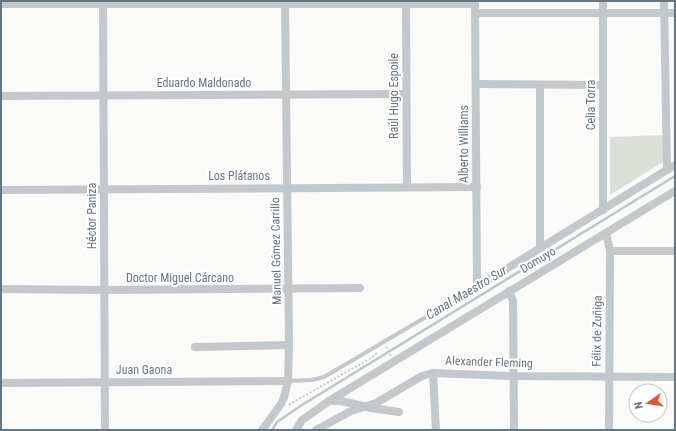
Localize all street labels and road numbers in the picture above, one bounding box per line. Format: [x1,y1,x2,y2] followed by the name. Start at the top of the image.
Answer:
[387,53,401,139] street label: Raúl Hugo Espoile
[157,76,251,90] street label: Eduardo Maldonado
[584,79,598,130] street label: Celia Torra
[457,105,471,183] street label: Alberto Williams
[208,169,270,183] street label: Los Plátanos
[85,183,99,249] street label: Héctor Paniza
[268,197,284,305] street label: Manuel Gómez Carrillo
[518,244,558,276] street label: Domuyo
[126,271,234,285] street label: Doctor Miguel Cárcano
[589,295,605,367] street label: Félix de Zuñiga
[445,353,533,371] street label: Alexander Fleming
[116,363,172,377] street label: Juan Gaona

